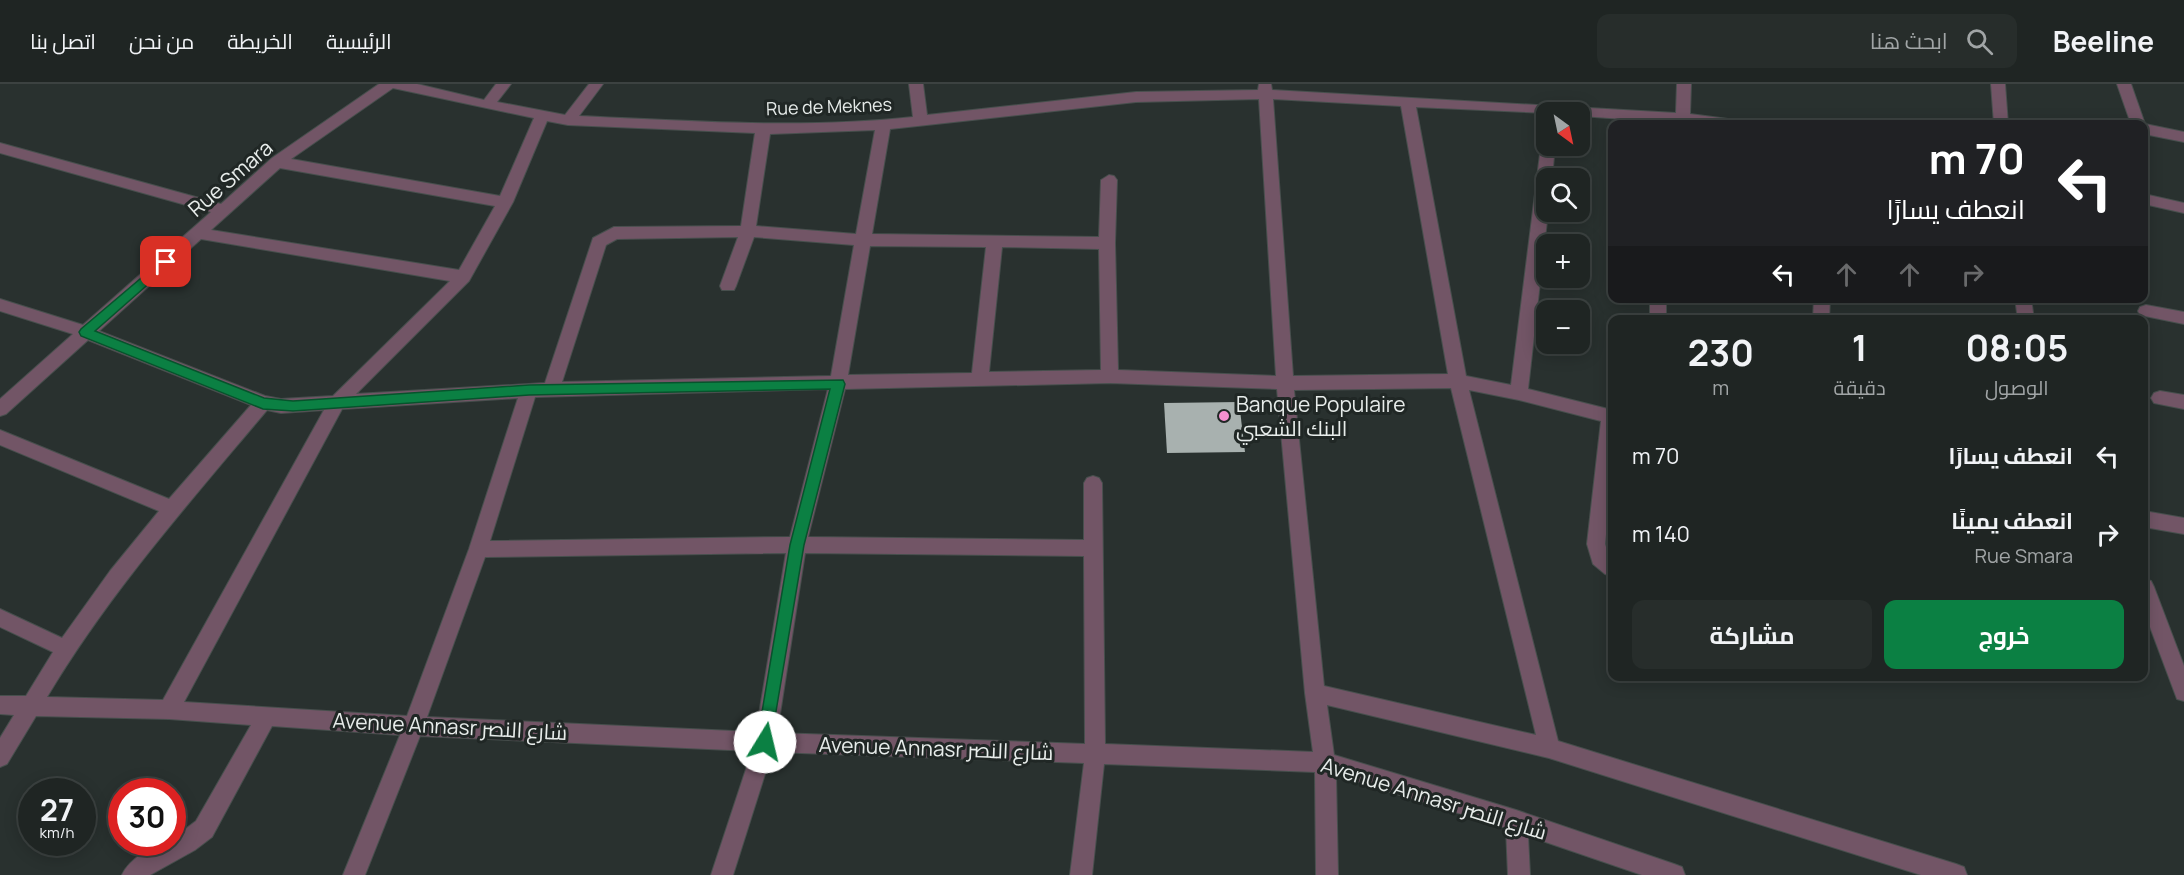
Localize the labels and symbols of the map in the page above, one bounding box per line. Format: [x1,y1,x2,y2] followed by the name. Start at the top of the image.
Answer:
[766,92,892,120] street label: Rue de Meknes
[1536,102,1590,156] north arrow
[182,134,278,222] street label: Rue Smara
[140,236,191,287] pin
[1236,390,1405,445] place label: Banque Populaire البنك الشعبي
[1217,409,1231,423] marker: Banque Populaire البنك الشعبي
[332,706,568,747] street label: Avenue Annasr شارع النصر
[733,710,797,774] position arrow
[818,730,1054,767] street label: Avenue Annasr شارع النصر
[1317,750,1550,847] street label: Avenue Annasr شارع النصر
[108,778,186,856] speed limit sign: 30

